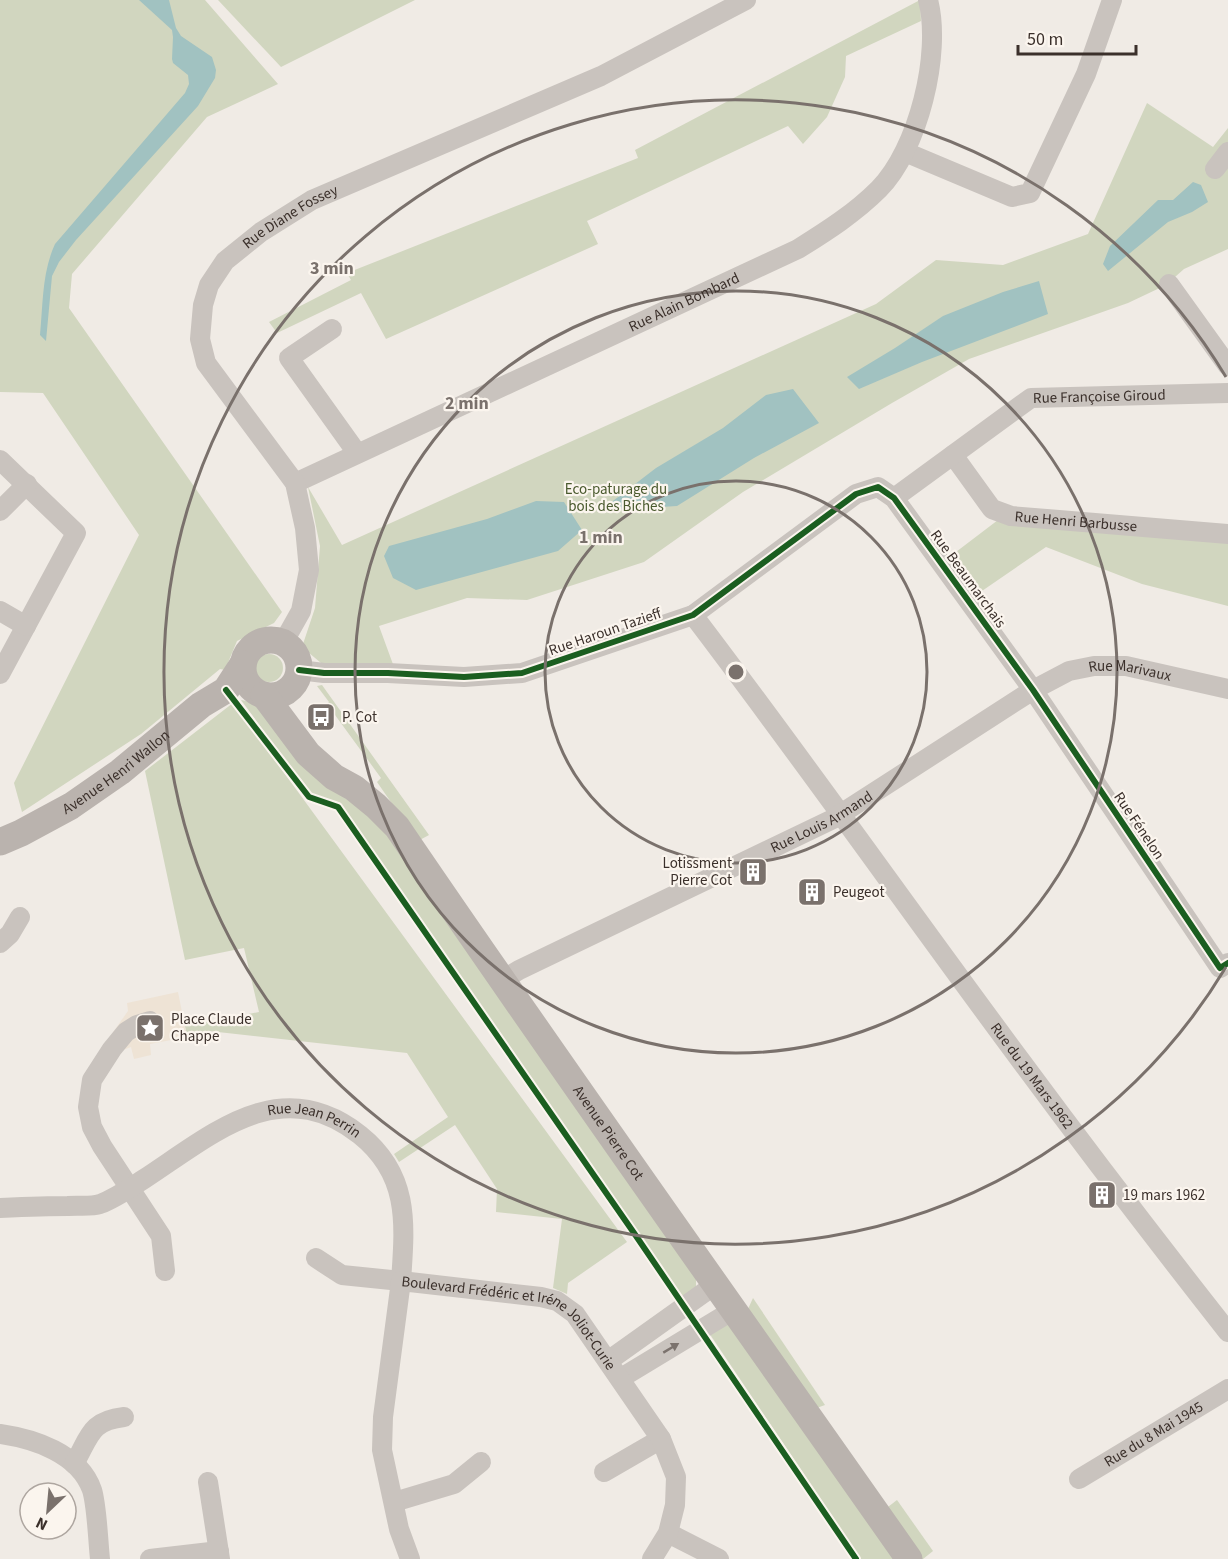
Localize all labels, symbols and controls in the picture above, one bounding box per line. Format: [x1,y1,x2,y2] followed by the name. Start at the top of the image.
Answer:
[1018,18,1136,56] scale bar
[1027,27,1063,52] text: 50 m
[238,180,341,254] street label: Rue Diane Fossey
[310,256,354,281] text: 3 min
[625,267,743,337] street label: Rue Alain Bombard
[1033,384,1166,408] street label: Rue Françoise Giroud
[445,391,489,416] text: 2 min
[565,479,667,517] park label: Eco-paturage du bois des Biches
[1014,506,1138,537] street label: Rue Henri Barbusse
[579,525,623,550] text: 1 min
[925,526,1011,632] street label: Rue Beaumarchais
[546,602,665,661] street label: Rue Haroun Tazieff
[1086,655,1174,686] street label: Rue Marivaux
[726,662,746,682] centre of rings
[305,701,337,733] bus stop icon: P. Cot
[342,707,377,728] place label: P. Cot
[58,725,174,819] street label: Avenue Henri Wallon
[767,786,877,858] street label: Rue Louis Armand
[1109,788,1169,864] street label: Rue Fénelon
[663,853,732,891] place label: Lotissment Pierre Cot
[737,856,769,888] building icon: Lotissment Pierre Cot
[796,876,828,908] building icon: Peugeot
[833,882,884,903] place label: Peugeot
[171,1009,252,1047] place label: Place Claude Chappe
[134,1012,166,1044] place icon: Place Claude Chappe
[986,1018,1079,1133] street label: Rue du 19 Mars 1962
[568,1081,649,1184] street label: Avenue Pierre Cot
[266,1098,366,1143] street label: Rue Jean Perrin
[1086,1179,1118,1211] building icon: 19 mars 1962
[1123,1185,1205,1206] place label: 19 mars 1962
[400,1271,621,1374] street label: Boulevard Frédéric et Iréne Joliot-Curie
[663,1343,679,1354] one-way arrow
[1100,1396,1207,1472] street label: Rue du 8 Mai 1945
[18,1481,78,1541] north arrow
[32,1511,51,1536] text: N

